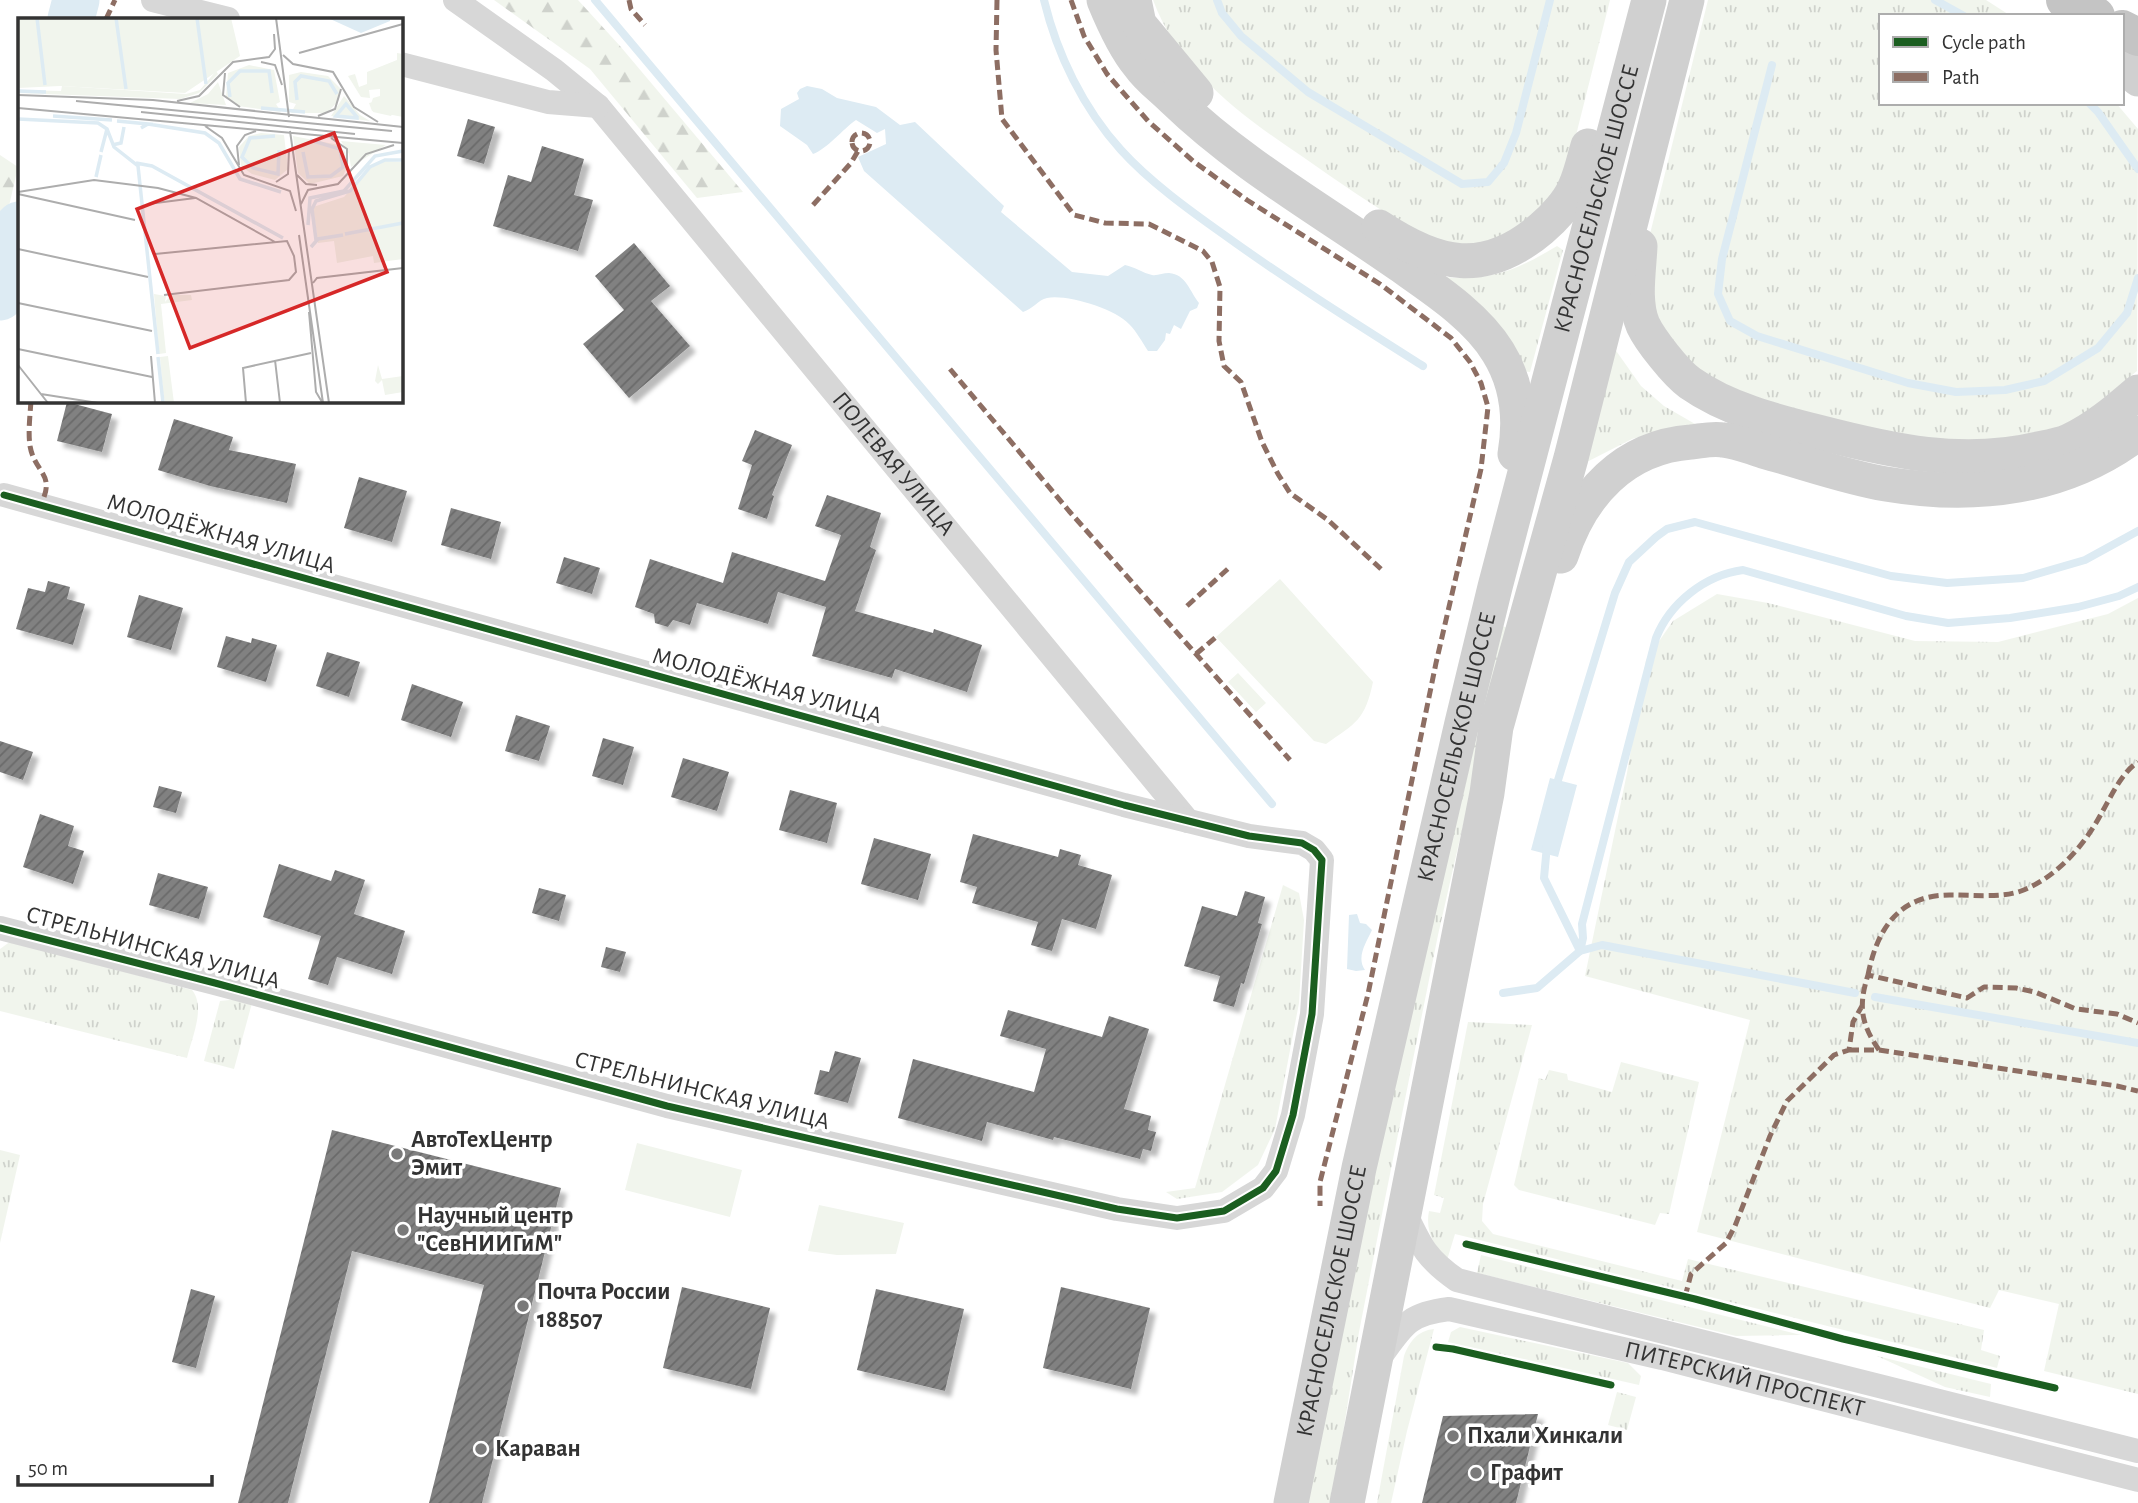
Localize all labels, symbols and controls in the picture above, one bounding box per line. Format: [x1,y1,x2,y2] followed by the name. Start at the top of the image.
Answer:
[1879,14,2124,105] legend
[18,18,402,402] inset map
[1942,32,2026,53] text: Cycle path
[1550,62,1644,336] street label: КРАСНОСЕЛЬСКОЕ ШОССЕ
[1942,67,1980,88] text: Path
[827,388,959,540] street label: ПОЛЕВАЯ УЛИЦА
[104,489,338,578] street label: МОЛОДЁЖНАЯ УЛИЦА
[1414,610,1500,884] street label: КРАСНОСЕЛЬСКОЕ ШОССЕ
[650,643,884,728] street label: МОЛОДЁЖНАЯ УЛИЦА
[23,903,283,993] street label: СТРЕЛЬНИНСКАЯ УЛИЦА
[572,1048,832,1134] street label: СТРЕЛЬНИНСКАЯ УЛИЦА
[411,1128,553,1180] place label: АвтоТехЦентр Эмит
[389,1146,405,1162] marker: АвтоТехЦентр Эмит
[1293,1163,1371,1439] street label: КРАСНОСЕЛЬСКОЕ ШОССЕ
[417,1204,573,1256] place label: Научный центр "СевНИИГиМ"
[395,1222,411,1238] marker: Научный центр "СевНИИГиМ"
[537,1280,670,1332] place label: Почта России 188507
[515,1298,531,1314] marker: Почта России 188507
[1622,1338,1868,1422] street label: ПИТЕРСКИЙ ПРОСПЕКТ
[1467,1424,1623,1448] place label: Пхали Хинкали
[1445,1428,1461,1444] marker: Пхали Хинкали
[495,1437,581,1461] place label: Караван
[473,1441,489,1457] marker: Караван
[18,1444,212,1488] scale bar
[28,1458,68,1479] text: 50 m
[1490,1461,1564,1485] place label: Графит
[1468,1465,1484,1481] marker: Графит

